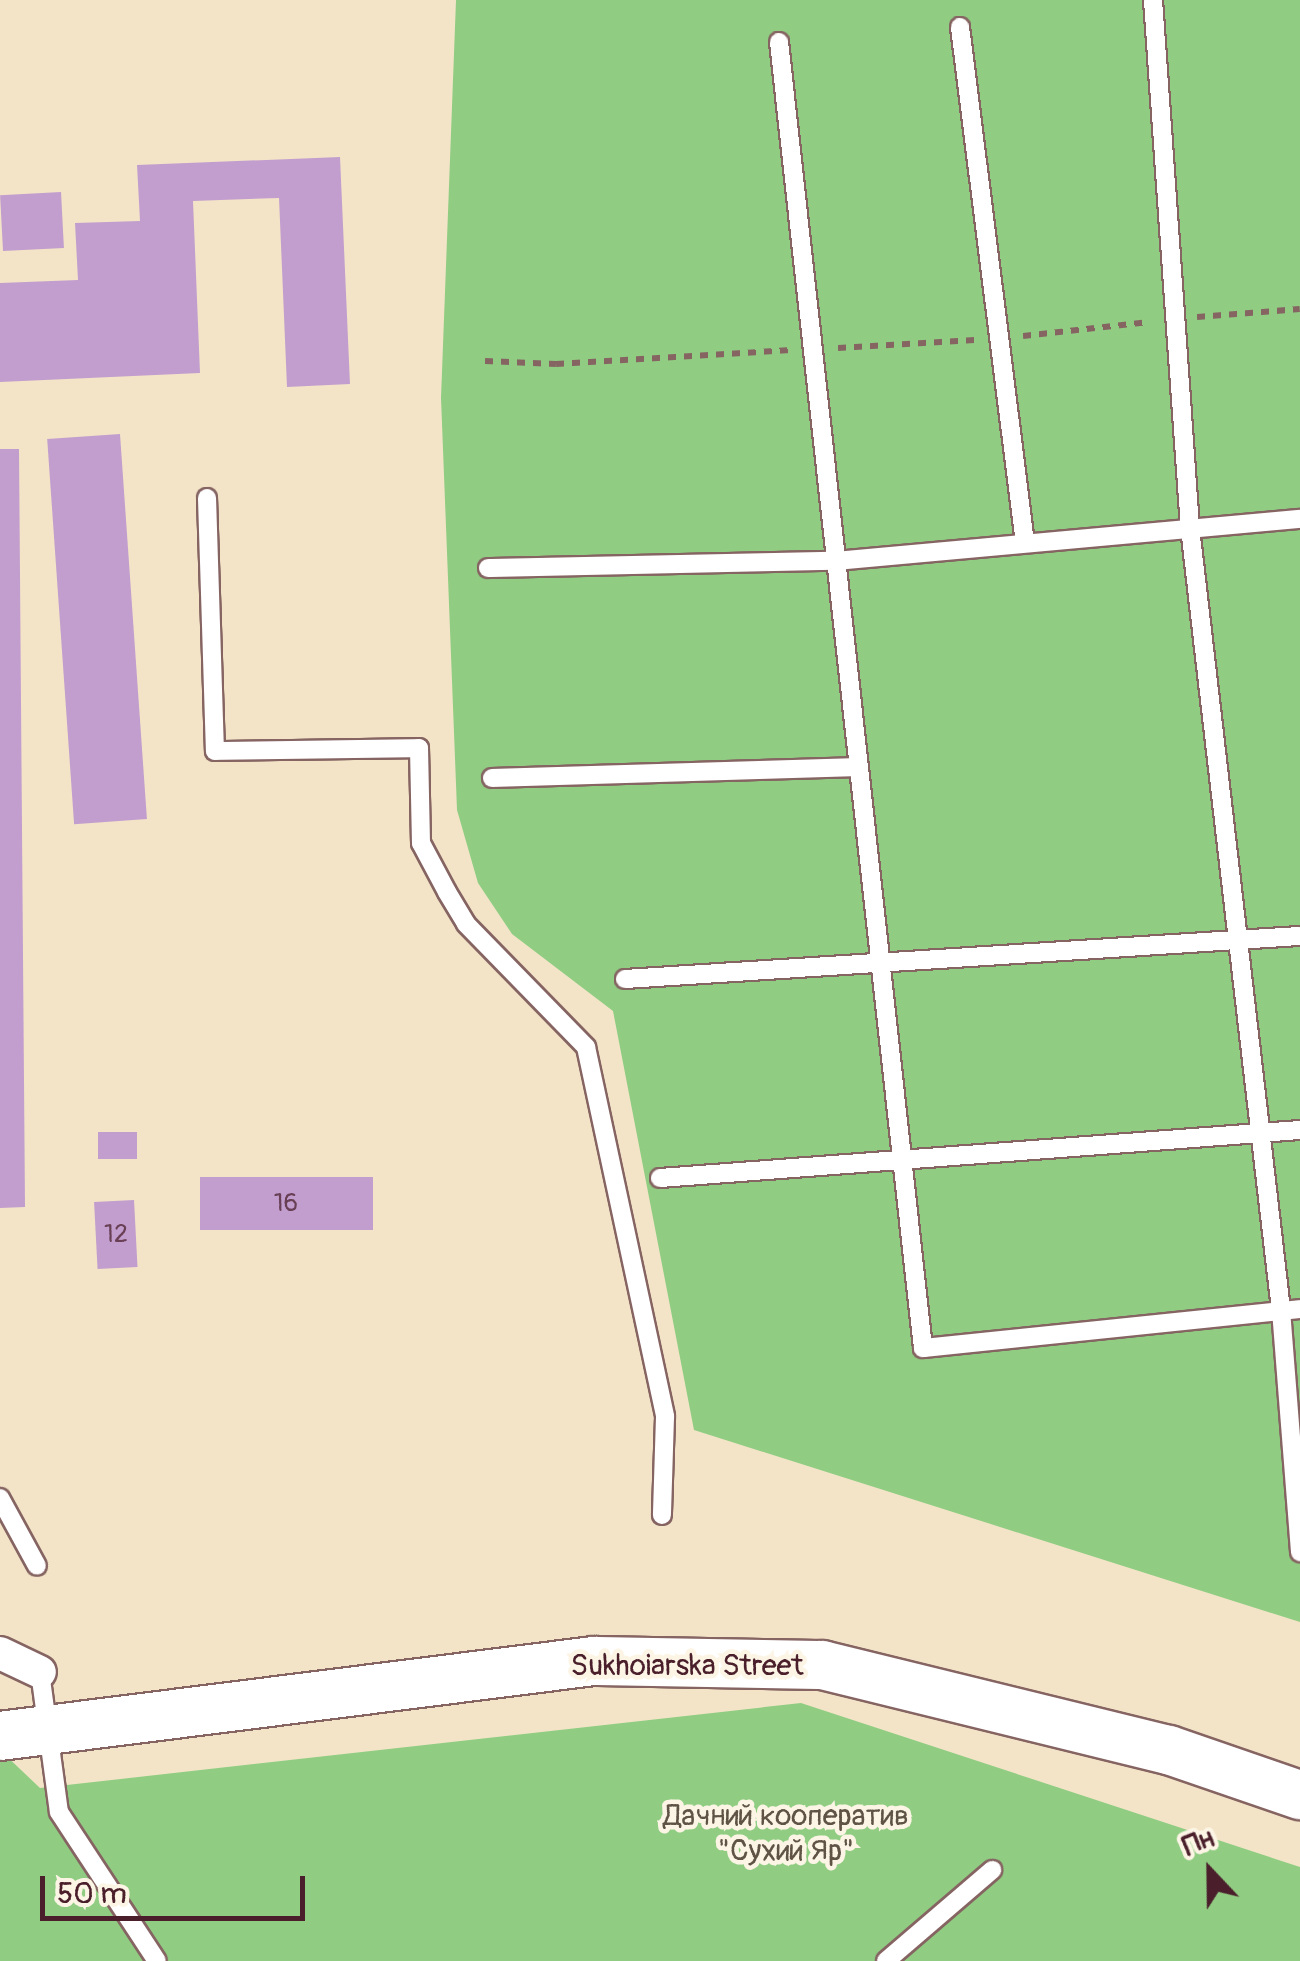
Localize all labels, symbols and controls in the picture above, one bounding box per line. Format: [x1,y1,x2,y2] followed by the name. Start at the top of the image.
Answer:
[274,1189,298,1219] house number: 16
[104,1220,128,1250] house number: 12
[570,1648,804,1684] street label: Sukhoiarska Street
[663,1798,909,1868] park label: Дачний кооператив "Сухий Яр"
[1160,1821,1260,1921] north arrow
[1178,1821,1219,1865] text: Пн
[45,1856,310,1918] scale bar
[57,1875,127,1912] text: 50 m

